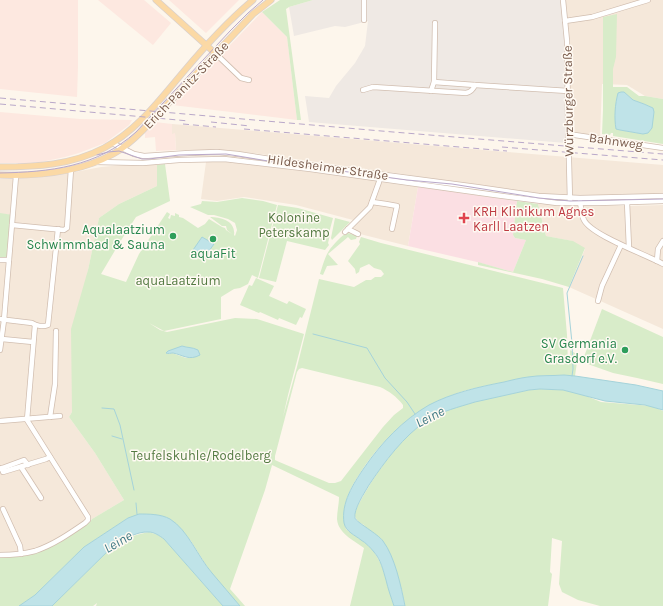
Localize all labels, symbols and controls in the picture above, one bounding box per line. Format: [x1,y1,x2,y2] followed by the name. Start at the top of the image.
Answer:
[140,38,232,132] street label: Erich-Panitz-Straße
[560,45,576,157] street label: Würzburger Straße
[588,130,645,152] street label: Bahnweg
[267,151,390,183] street label: Hildesheimer Straße
[473,204,595,234] place label: KRH Klinikum Agnes Karll Laatzen
[258,210,330,240] park label: Kolonine Peterskamp
[458,212,470,224] marker: KRH Klinikum Agnes Karll Laatzen
[26,222,165,252] place label: Aqualaatzium Schwimmbad & Sauna
[168,231,178,241] marker: Aqualaatzium Schwimmbad & Sauna
[208,234,218,244] marker: aquaFit
[190,246,236,262] place label: aquaFit
[135,273,221,289] park label: aquaLaatzium
[541,336,617,366] place label: SV Germania Grasdorf e.V.
[620,345,630,355] marker: SV Germania Grasdorf e.V.
[413,402,448,431] water label: Leine
[131,448,272,463] park label: Teufelskuhle/Rodelberg
[101,527,136,557] water label: Leine

